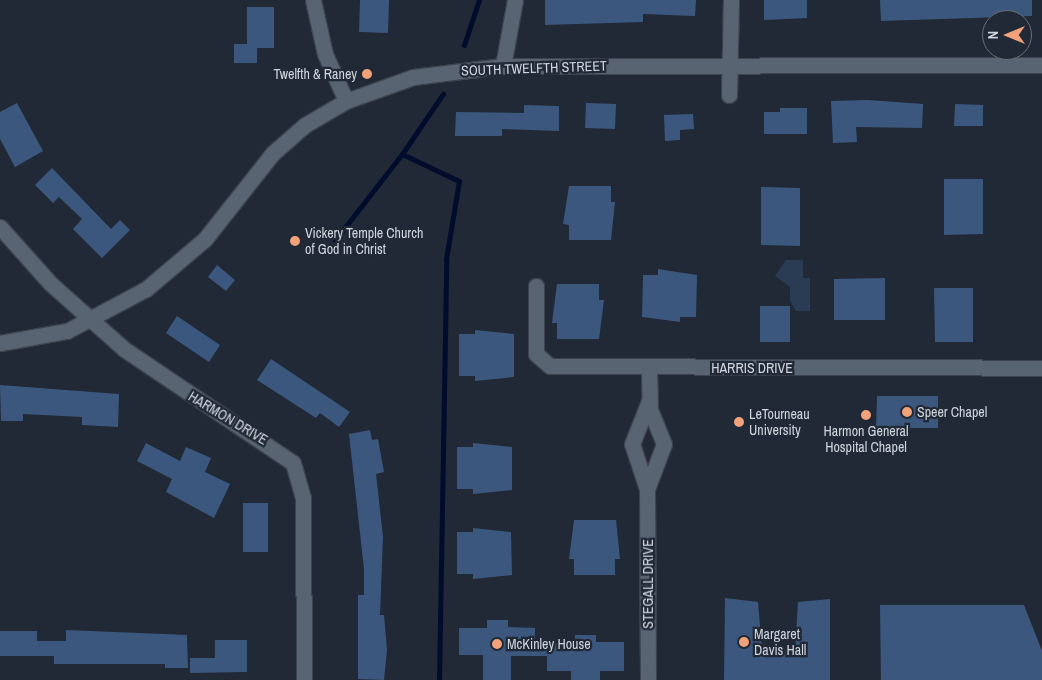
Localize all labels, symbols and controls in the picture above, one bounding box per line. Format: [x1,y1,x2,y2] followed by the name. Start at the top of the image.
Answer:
[982,10,1032,60] north arrow
[984,31,1002,39] text: N
[461,57,607,79] street label: SOUTH TWELFTH STREET
[273,66,357,82] place label: Twelfth & Raney
[361,68,373,80] marker: Twelfth & Raney
[305,225,423,258] place label: Vickery Temple Church of God in Christ
[289,235,301,247] marker: Vickery Temple Church of God in Christ
[711,360,793,376] street label: HARRIS DRIVE
[185,388,271,448] street label: HARMON DRIVE
[917,404,987,420] place label: Speer Chapel
[749,406,810,438] place label: LeTourneau University
[901,406,913,418] marker: Speer Chapel
[860,409,872,421] marker: Harmon General Hospital Chapel
[733,416,745,428] marker: LeTourneau University
[824,423,908,456] place label: Harmon General Hospital Chapel
[640,539,656,629] street label: STEGALL DRIVE
[754,626,806,658] place label: Margaret Davis Hall
[507,636,591,652] place label: McKinley House
[738,636,750,648] marker: Margaret Davis Hall
[491,638,503,650] marker: McKinley House

